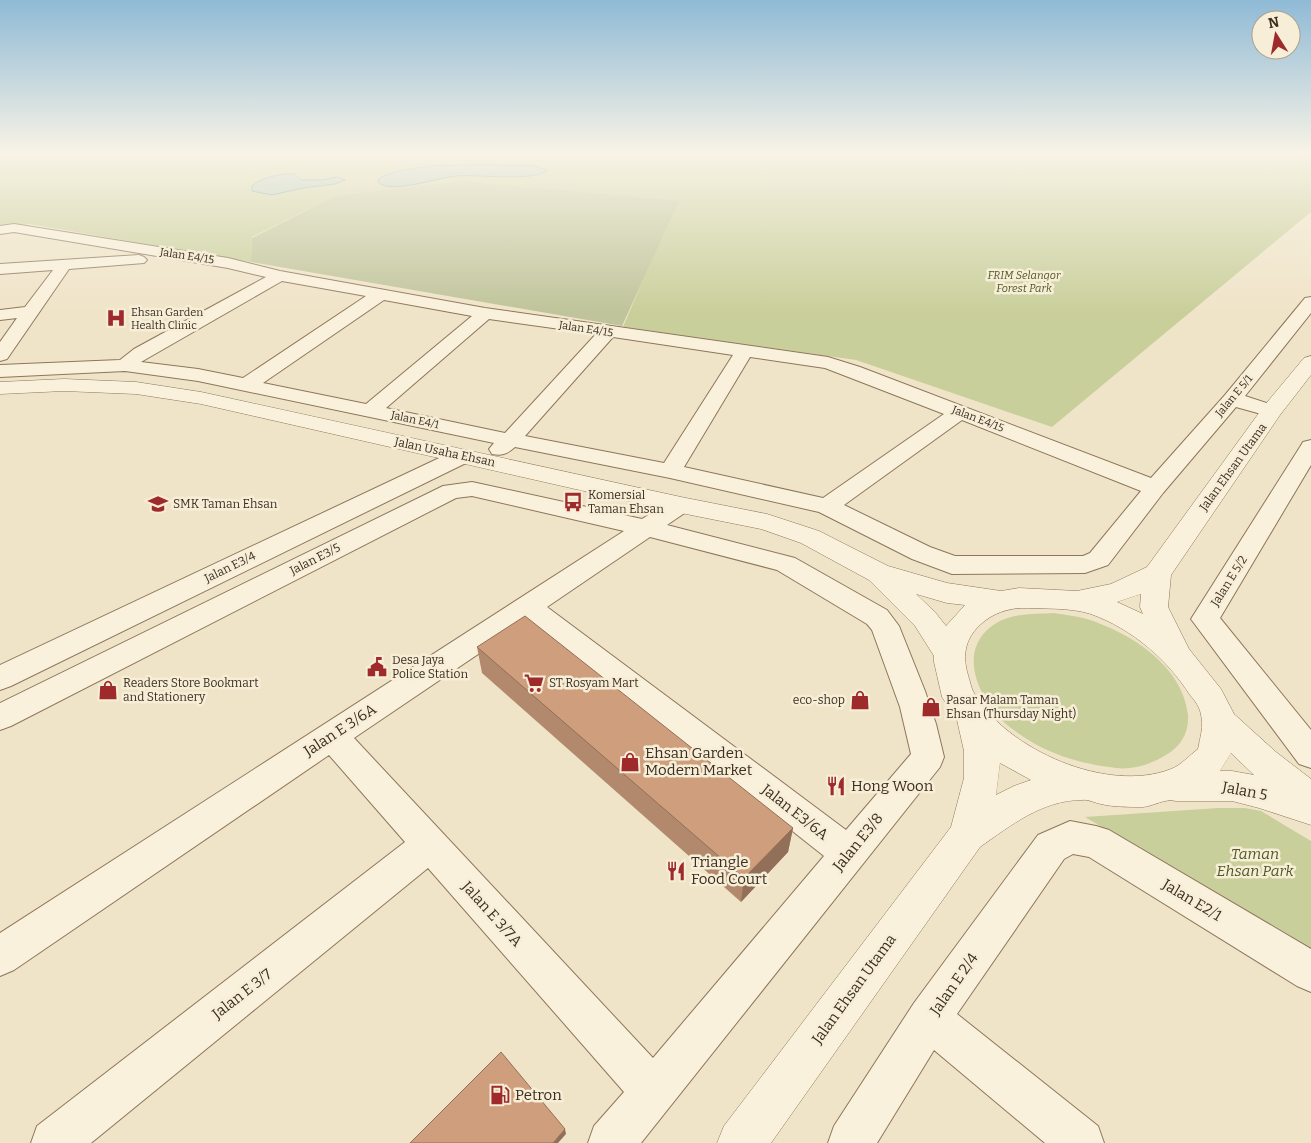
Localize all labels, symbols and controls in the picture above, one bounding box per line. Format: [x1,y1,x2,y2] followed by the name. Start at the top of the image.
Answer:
[1251,10,1301,60] north arrow
[1267,13,1281,32] text: N
[158,245,215,267] street label: Jalan E4/15
[988,269,1061,295] park label: FRIM Selangor Forest Park
[131,306,203,332] place label: Ehsan Garden Health Clinic
[105,307,127,329] hospital icon: Ehsan Garden Health Clinic
[557,318,614,340] street label: Jalan E4/15
[1212,372,1256,420] street label: Jalan E 5/1
[949,403,1006,435] street label: Jalan E4/15
[389,408,441,432] street label: Jalan E4/1
[1196,420,1270,514] street label: Jalan Ehsan Utama
[392,434,497,470] street label: Jalan Usaha Ehsan
[588,488,664,516] place label: Komersial Taman Ehsan
[562,491,584,513] bus stop icon: Komersial Taman Ehsan
[147,493,169,515] school or university icon: SMK Taman Ehsan
[173,497,278,511] place label: SMK Taman Ehsan
[287,540,343,578] street label: Jalan E3/5
[201,549,258,586] street label: Jalan E3/4
[1208,553,1250,610] street label: Jalan E 5/2
[392,653,468,681] place label: Desa Jaya Police Station
[366,656,388,678] public building icon: Desa Jaya Police Station
[523,672,545,694] supermarket icon: ST Rosyam Mart
[123,676,259,704] place label: Readers Store Bookmart and Stationery
[549,676,639,690] place label: ST Rosyam Mart
[97,679,119,701] shop icon: Readers Store Bookmart and Stationery
[849,689,871,711] shop icon: eco-shop
[793,693,845,707] place label: eco-shop
[946,693,1077,721] place label: Pasar Malam Taman Ehsan (Thursday Night)
[920,696,942,718] shop icon: Pasar Malam Taman Ehsan (Thursday Night)
[300,700,380,761] street label: Jalan E 3/6A
[645,744,753,779] place label: Ehsan Garden Modern Market
[619,751,641,773] shop icon: Ehsan Garden Modern Market
[825,775,847,797] restaurant icon: Hong Woon
[851,777,934,795] place label: Hong Woon
[1220,778,1269,804] street label: Jalan 5
[757,780,832,844] street label: Jalan E3/6A
[829,809,887,875] street label: Jalan E3/8
[1216,845,1294,880] park label: Taman Ehsan Park
[691,853,768,888] place label: Triangle Food Court
[665,860,687,882] restaurant icon: Triangle Food Court
[1158,875,1225,925] street label: Jalan E2/1
[457,877,526,951] street label: Jalan E 3/7A
[808,931,900,1048] street label: Jalan Ehsan Utama
[926,949,982,1019] street label: Jalan E 2/4
[208,965,276,1024] street label: Jalan E 3/7
[489,1084,511,1106] fuel station icon: Petron
[515,1086,562,1104] place label: Petron

